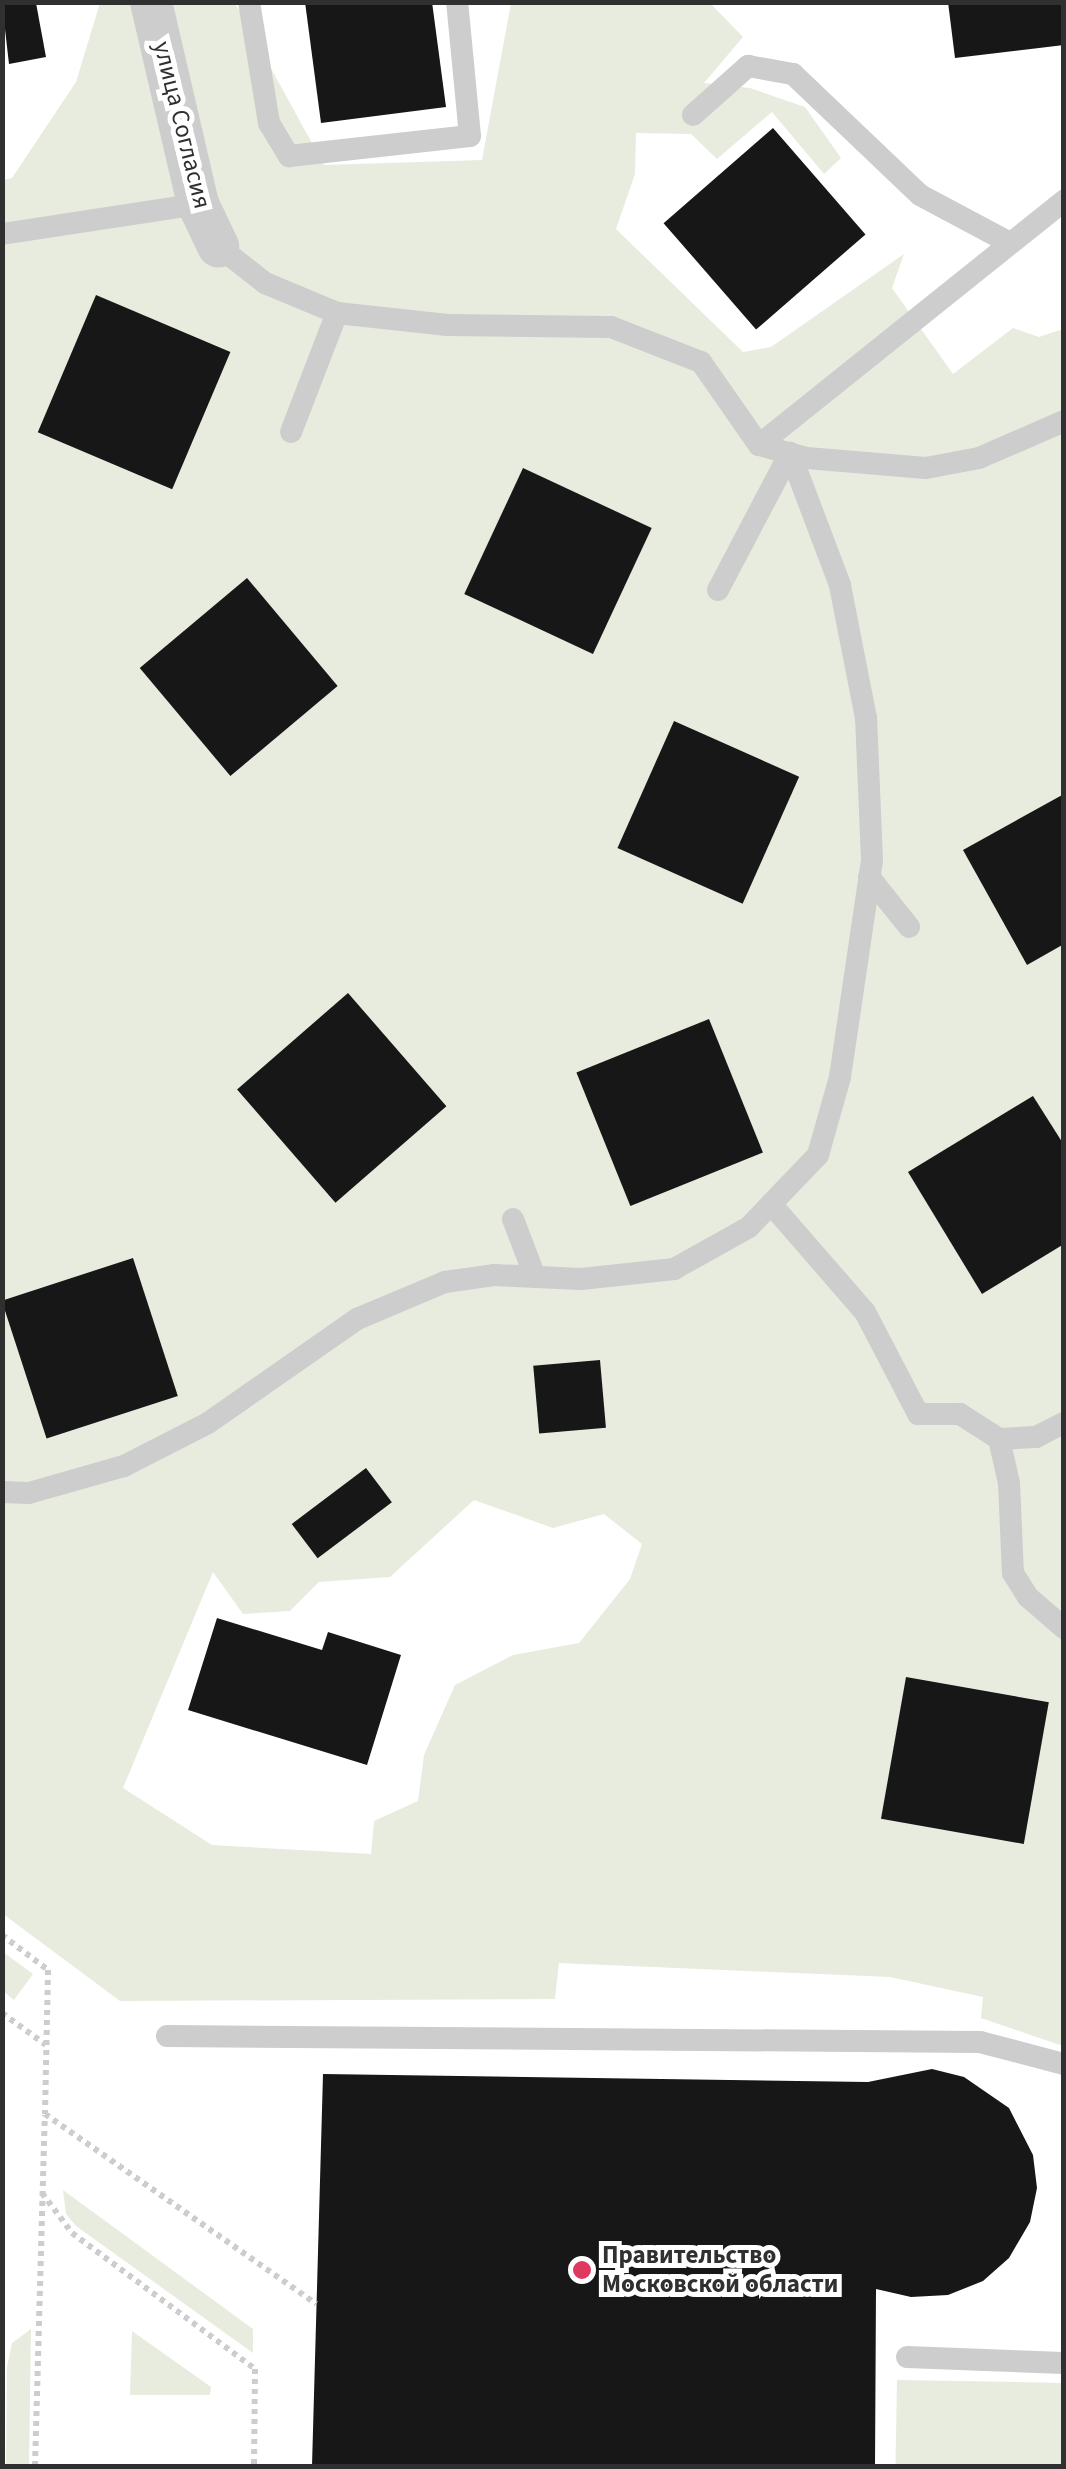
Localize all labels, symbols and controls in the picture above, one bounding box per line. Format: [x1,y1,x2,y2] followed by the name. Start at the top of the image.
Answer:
[147,38,217,212] street label: улица Согласия
[602,2241,838,2300] place label: Правительство Московской области
[571,2259,593,2281] marker: Правительство Московской области

